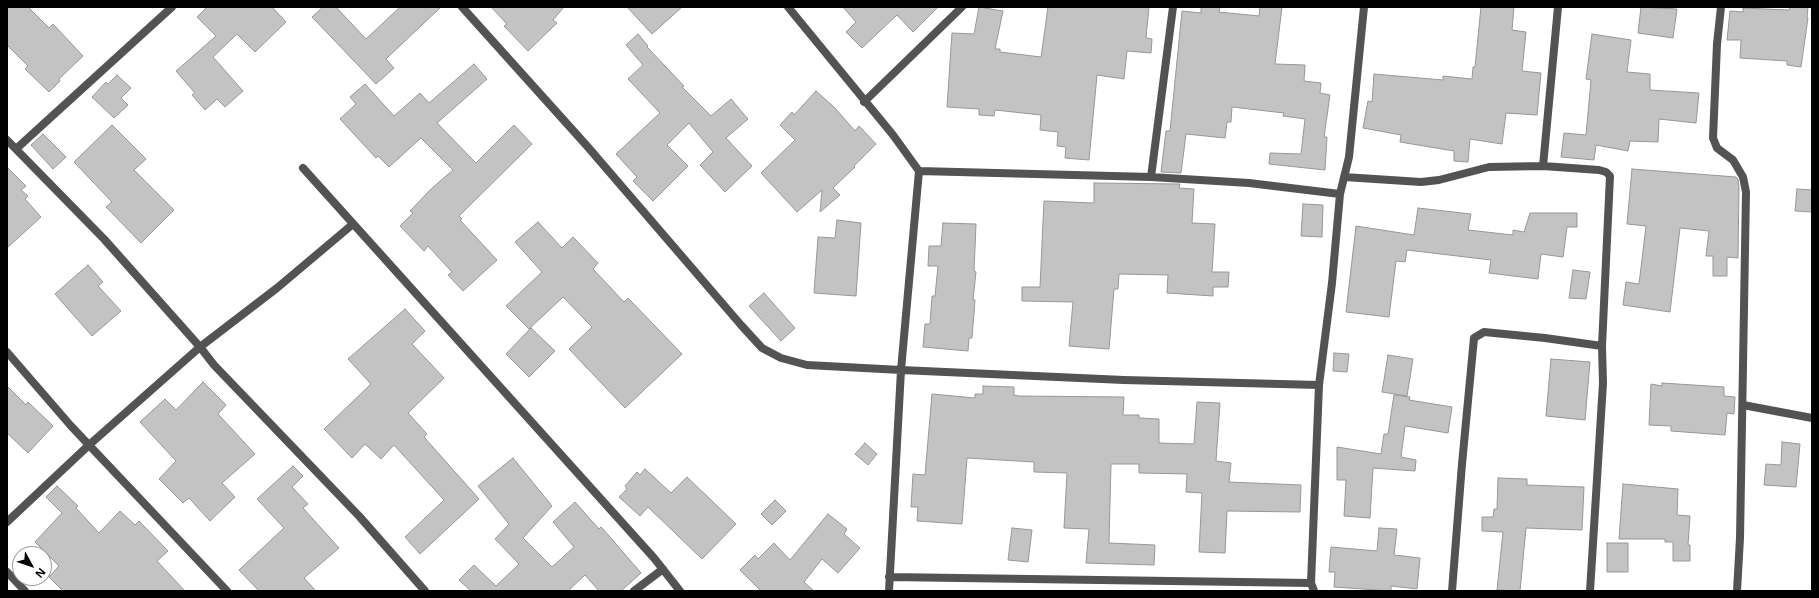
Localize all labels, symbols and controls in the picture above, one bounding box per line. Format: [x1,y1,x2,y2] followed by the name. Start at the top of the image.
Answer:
[12,546,52,586] north arrow
[32,565,49,582] text: N

